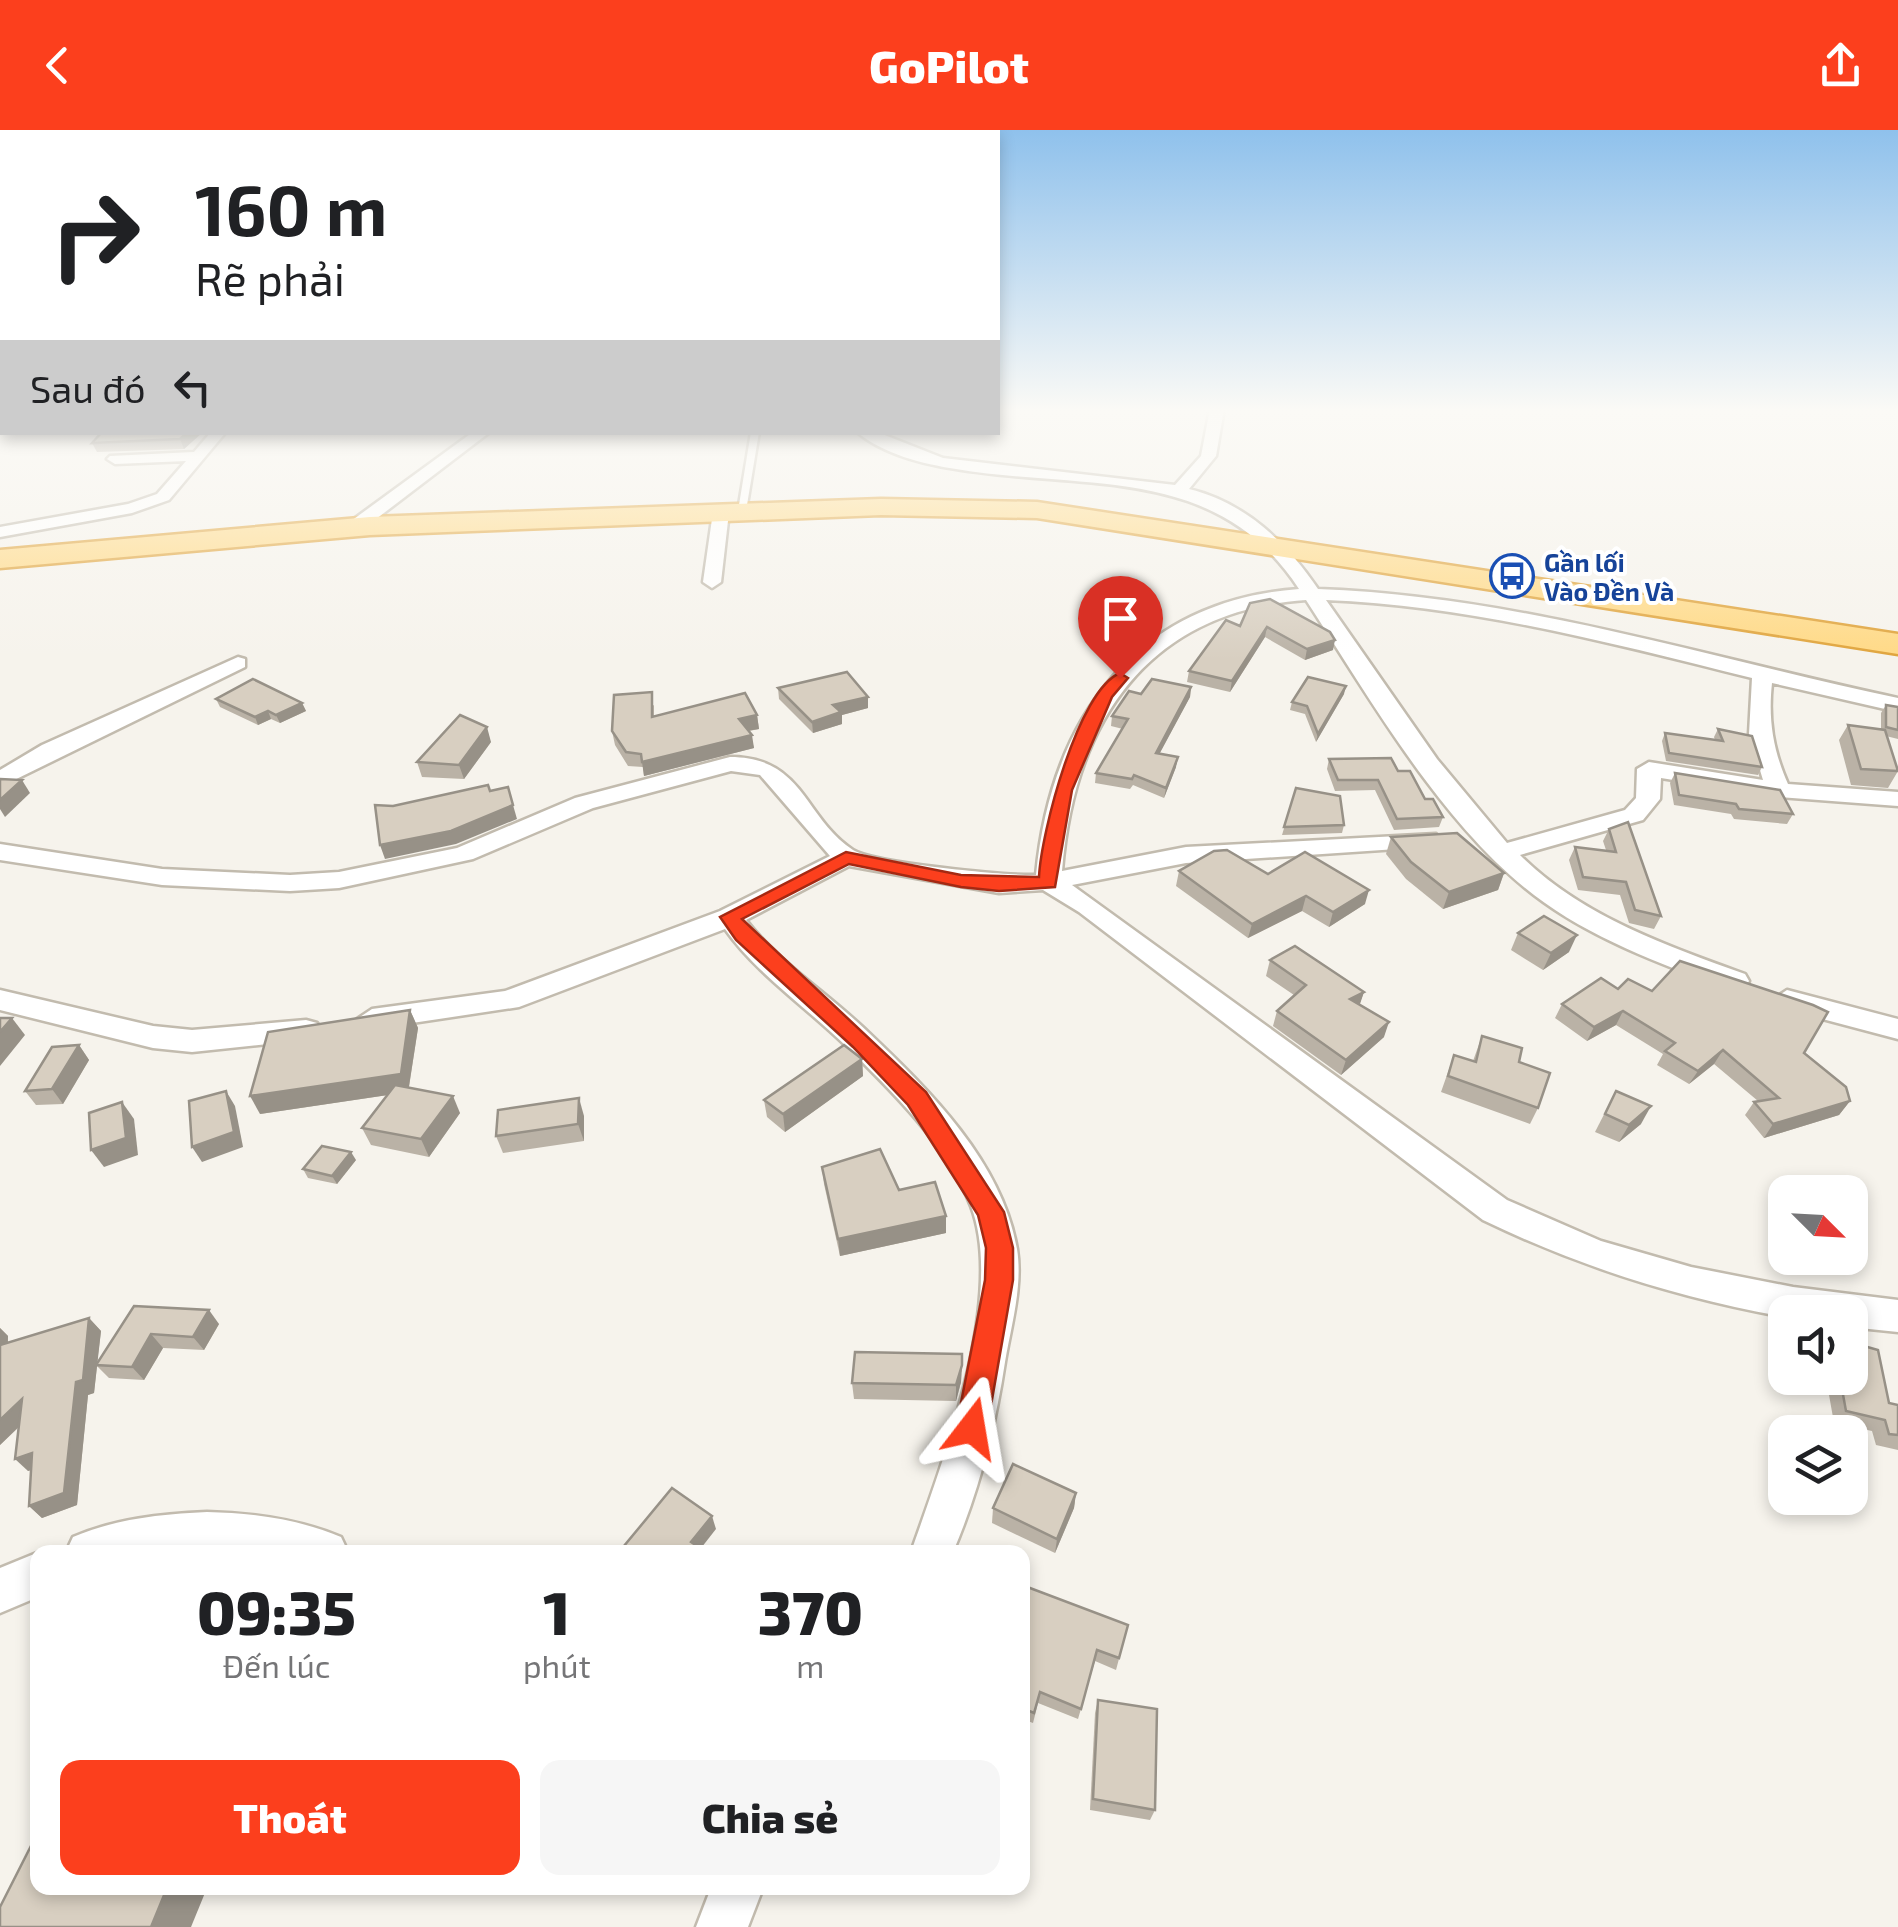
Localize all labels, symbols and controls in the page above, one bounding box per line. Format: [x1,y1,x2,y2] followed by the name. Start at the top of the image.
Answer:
[30,38,85,93] icon: back
[869,38,1029,92] text: GoPilot
[1813,38,1868,93] icon: share
[195,166,388,250] text: 160 m
[30,170,160,300] icon: right
[195,251,345,305] text: Rẽ phải
[165,360,220,415] icon: left
[30,365,145,411] text: Sau đó
[1544,547,1674,606] place label: Gần lối Vào Đền Và
[1489,553,1535,599] bus stop icon: Gần lối Vào Đền Và
[1078,576,1163,679] pin
[1093,591,1148,646] icon: arrive
[1768,1175,1868,1275] north arrow
[1768,1175,1868,1515] map controls
[1768,1295,1868,1395] button: sound
[920,1376,1024,1480] position arrow
[1768,1415,1868,1515] button: layers
[197,1575,356,1647] text: 09:35
[543,1575,570,1647] text: 1
[758,1575,863,1647] text: 370
[223,1646,330,1684] text: Đến lúc
[523,1646,591,1684] text: phút
[796,1646,824,1684] text: m
[60,1760,520,1875] button: Thoát
[540,1760,1000,1875] button: Chia sẻ

